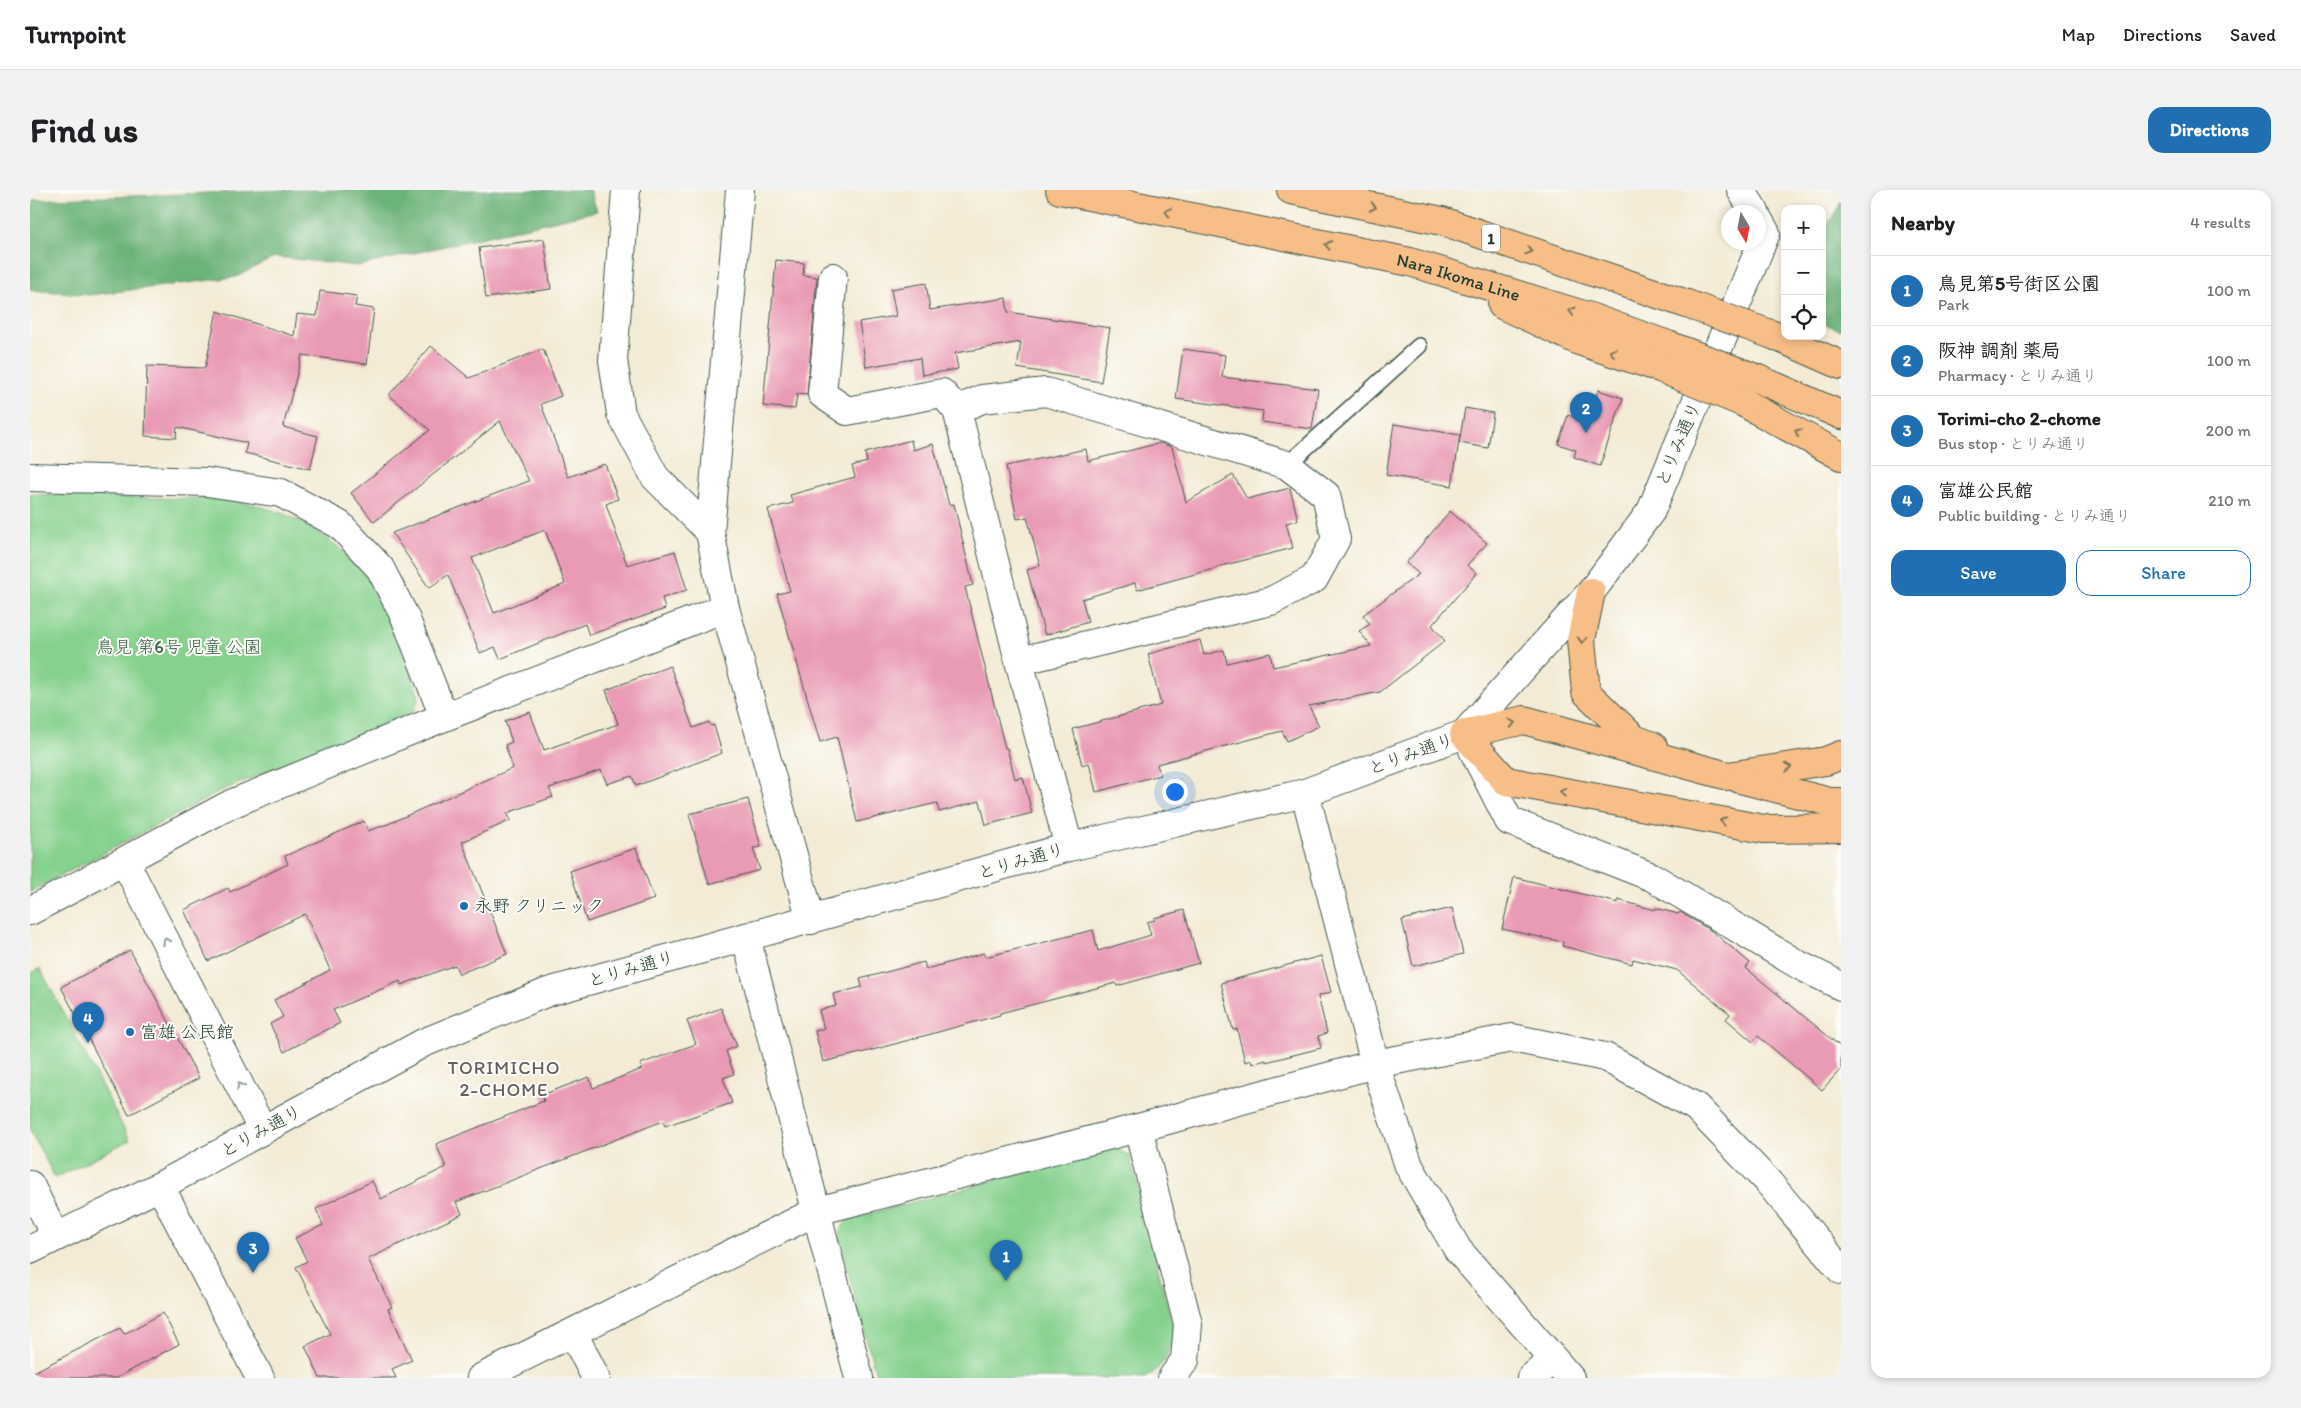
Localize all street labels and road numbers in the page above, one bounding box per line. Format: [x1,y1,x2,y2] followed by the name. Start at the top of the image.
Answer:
[1482,224,1500,252] road number: 1
[1395,249,1523,306] street label: Nara Ikoma Line
[1650,398,1706,490] street label: とりみ通り
[1365,728,1457,780] street label: とりみ通り
[975,838,1067,884] street label: とりみ通り
[585,946,677,992] street label: とりみ通り
[216,1100,306,1162] street label: とりみ通り

